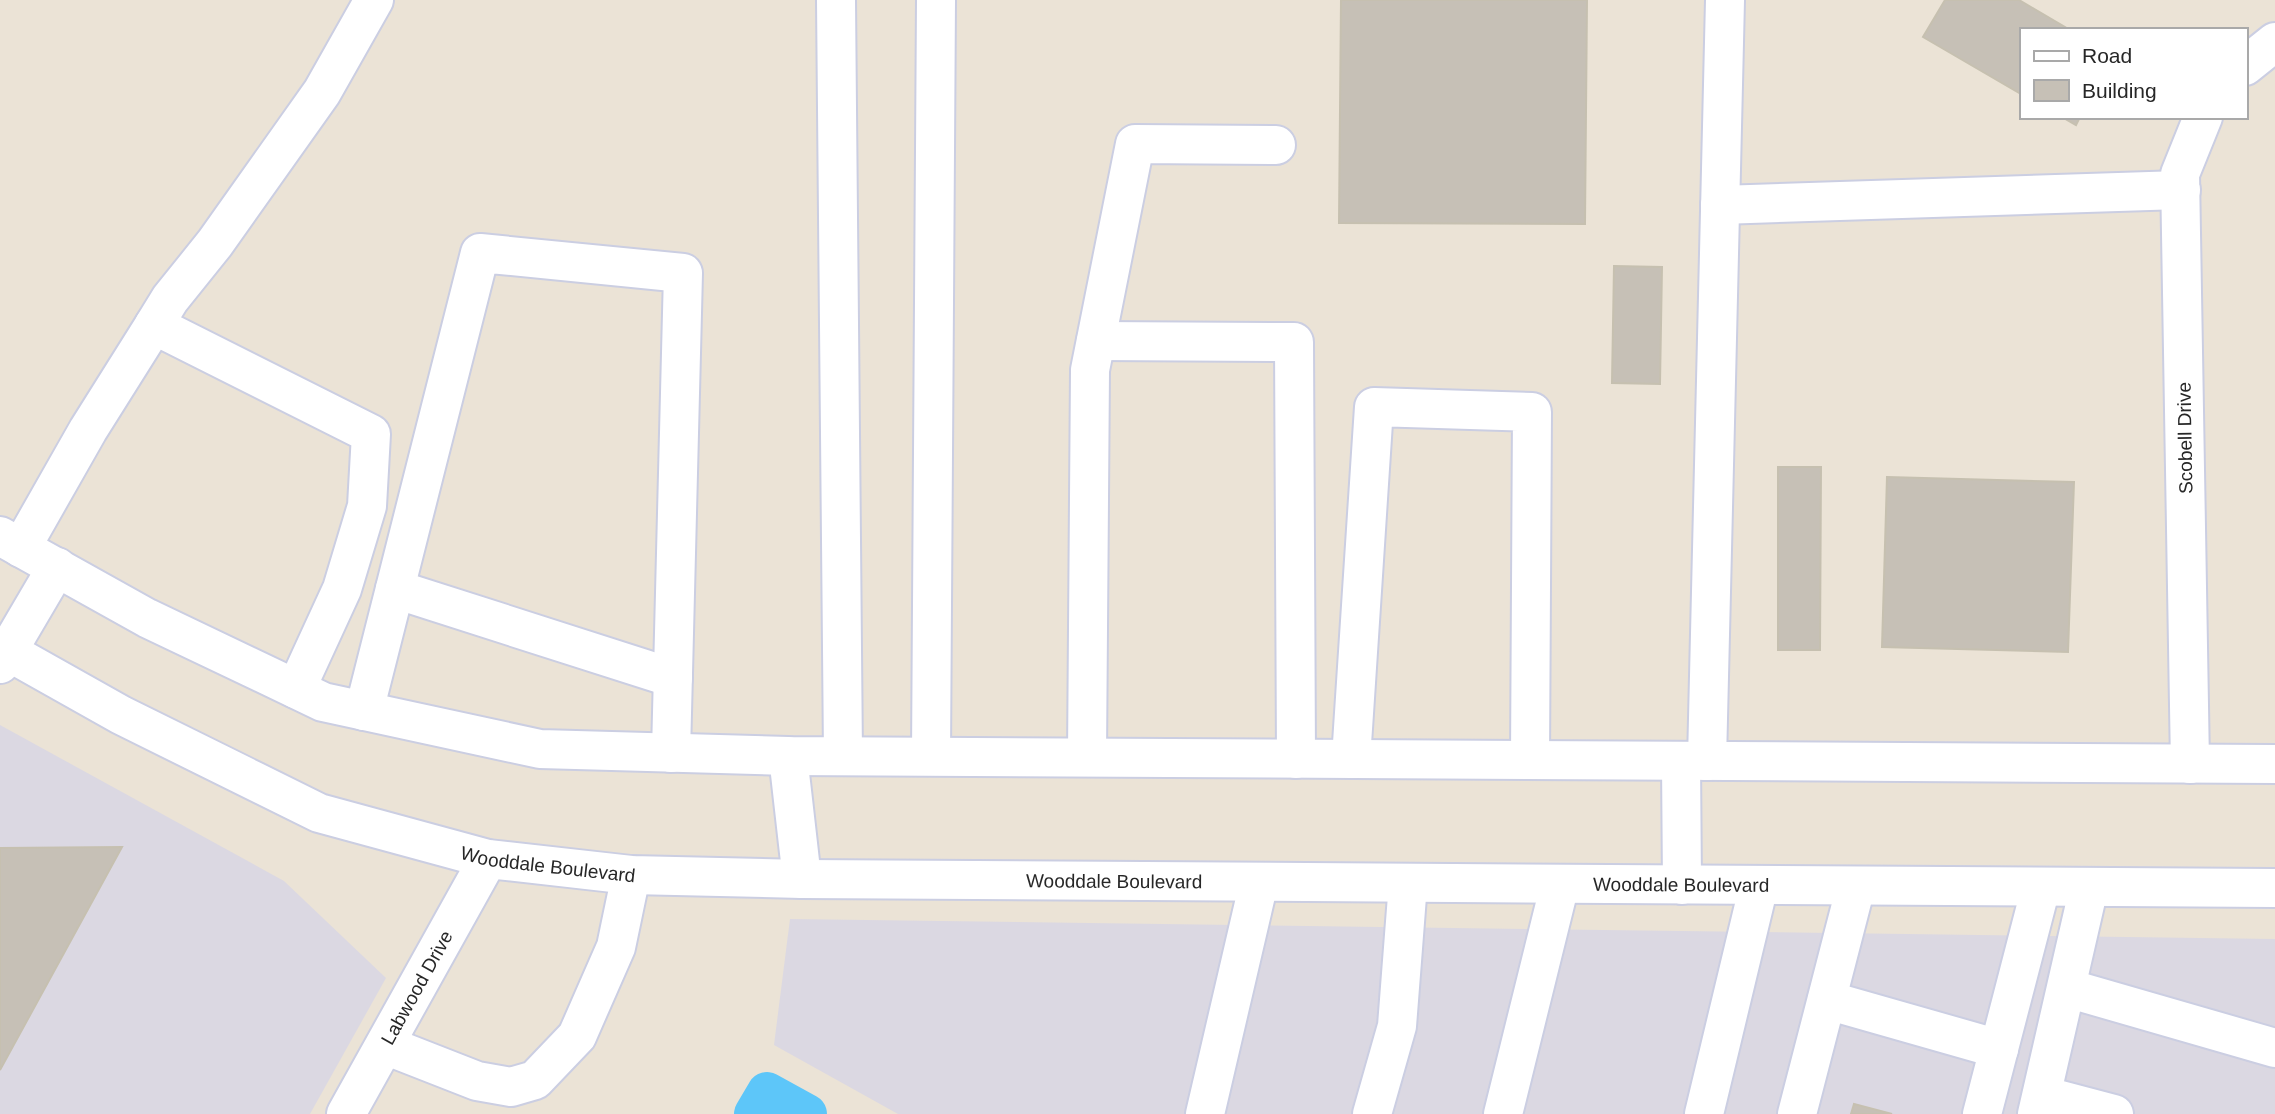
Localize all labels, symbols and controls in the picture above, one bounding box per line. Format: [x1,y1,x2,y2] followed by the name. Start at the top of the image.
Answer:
[2020,28,2247,119] legend
[2082,44,2132,67] text: Road
[2082,79,2157,102] text: Building
[2174,382,2196,494] street label: Scobell Drive
[458,842,636,886] street label: Wooddale Boulevard
[1026,870,1202,892] street label: Wooddale Boulevard
[1593,873,1769,895] street label: Wooddale Boulevard
[377,927,457,1048] street label: Labwood Drive

